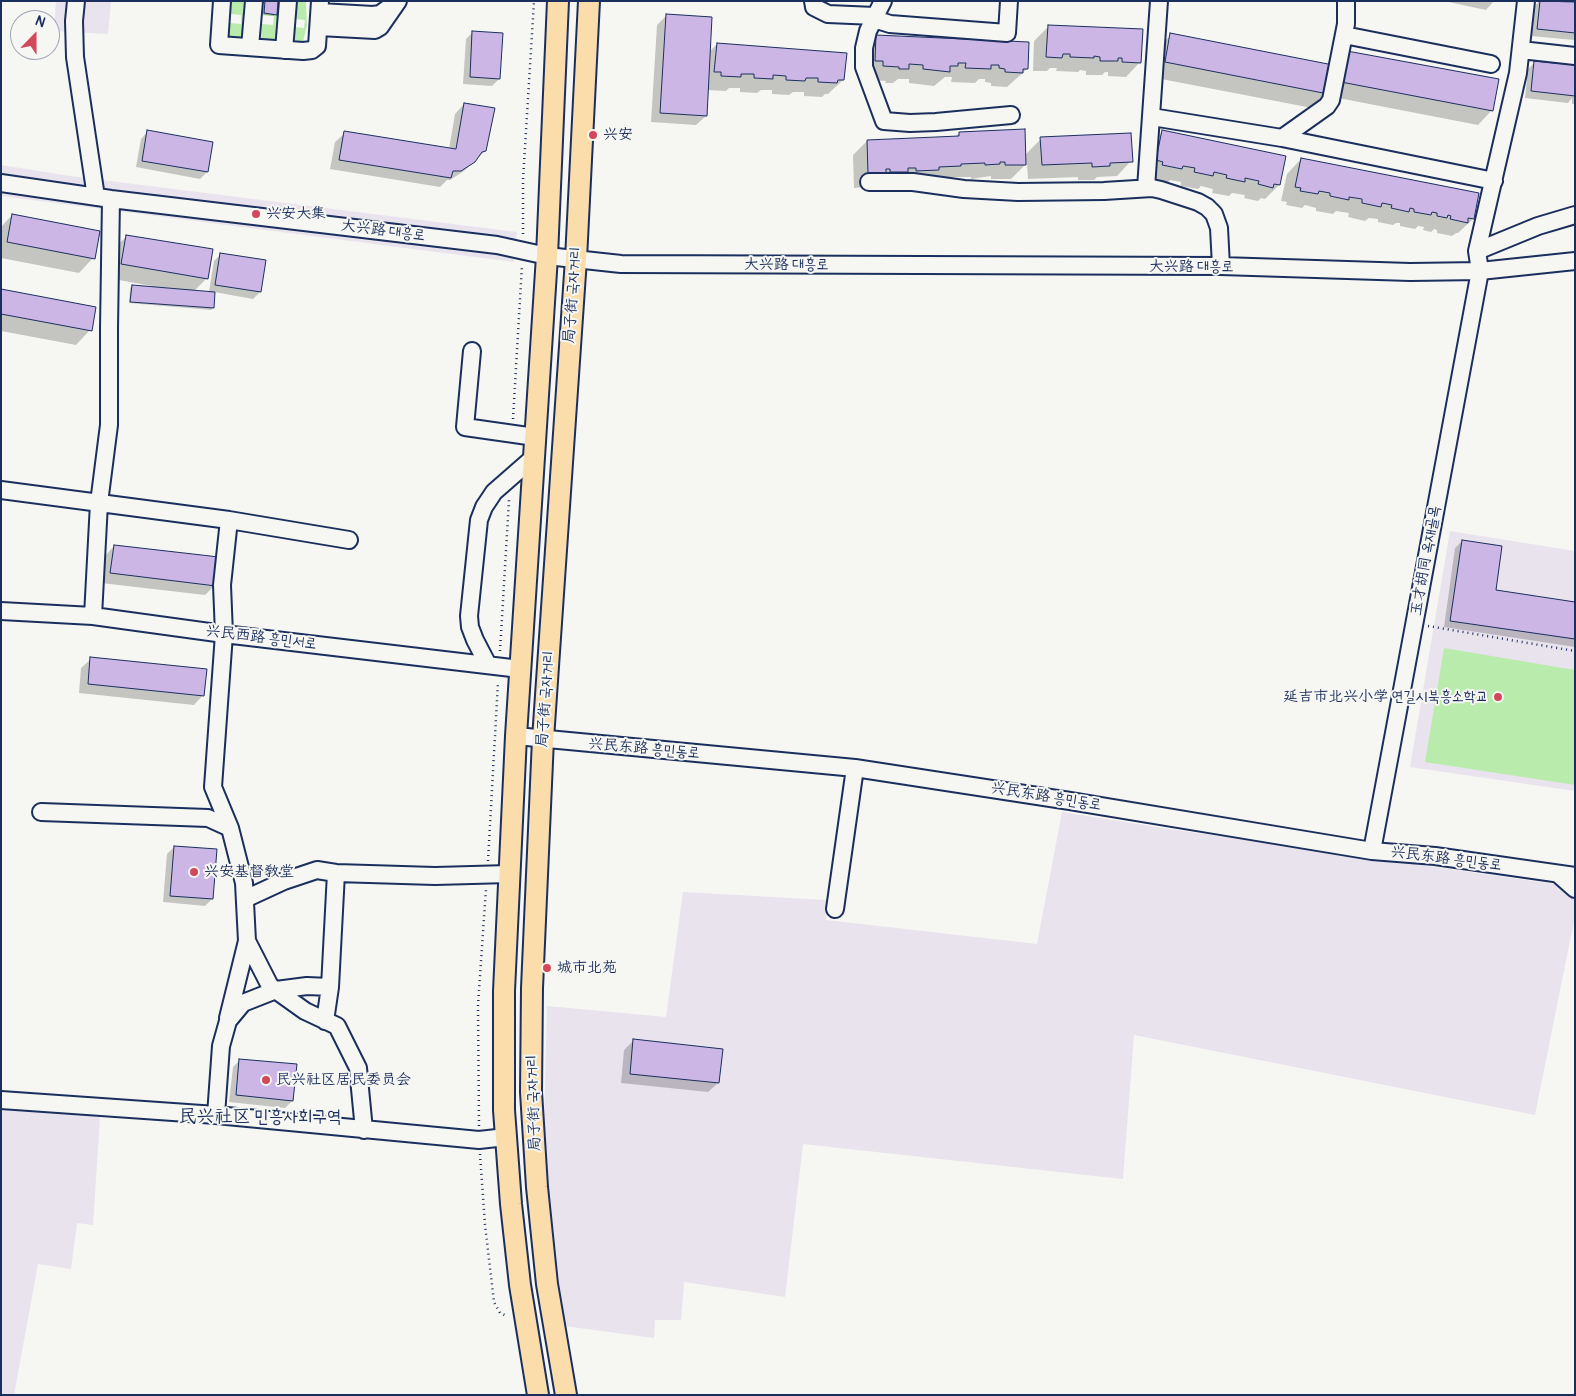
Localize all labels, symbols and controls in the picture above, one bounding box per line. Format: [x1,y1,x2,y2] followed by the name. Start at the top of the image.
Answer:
[10,10,60,60] north arrow
[33,12,48,31] text: N
[603,126,633,144] place label: 兴安
[587,129,599,141] marker: 兴安
[266,205,326,223] place label: 兴安大集
[250,208,262,220] marker: 兴安大集
[340,217,426,245] street label: 大兴路 대흥로
[561,246,585,344] street label: 局子街 국자거리
[744,256,828,274] street label: 大兴路 대흥로
[1149,258,1233,276] street label: 大兴路 대흥로
[1407,505,1445,617] street label: 玉才胡同 옥재골목
[205,622,317,654] street label: 兴民西路 흥민서로
[534,650,558,748] street label: 局子街 국자거리
[1283,688,1488,706] place label: 延吉市北兴小学 연길시북흥소학교
[1492,691,1504,703] marker: 延吉市北兴小学 연길시북흥소학교
[588,735,700,763] street label: 兴民东路 흥민동로
[990,779,1102,815] street label: 兴民东路 흥민동로
[1390,843,1502,875] street label: 兴民东路 흥민동로
[204,863,294,881] place label: 兴安基督教堂
[188,866,200,878] marker: 兴安基督教堂
[557,959,617,977] place label: 城市北苑
[541,962,553,974] marker: 城市北苑
[523,1054,545,1152] street label: 局子街 국자거리
[276,1071,411,1089] place label: 民兴社区居民委员会
[260,1074,272,1086] marker: 民兴社区居民委员会
[179,1106,341,1128] district label: 民兴社区 민흥사회구역

